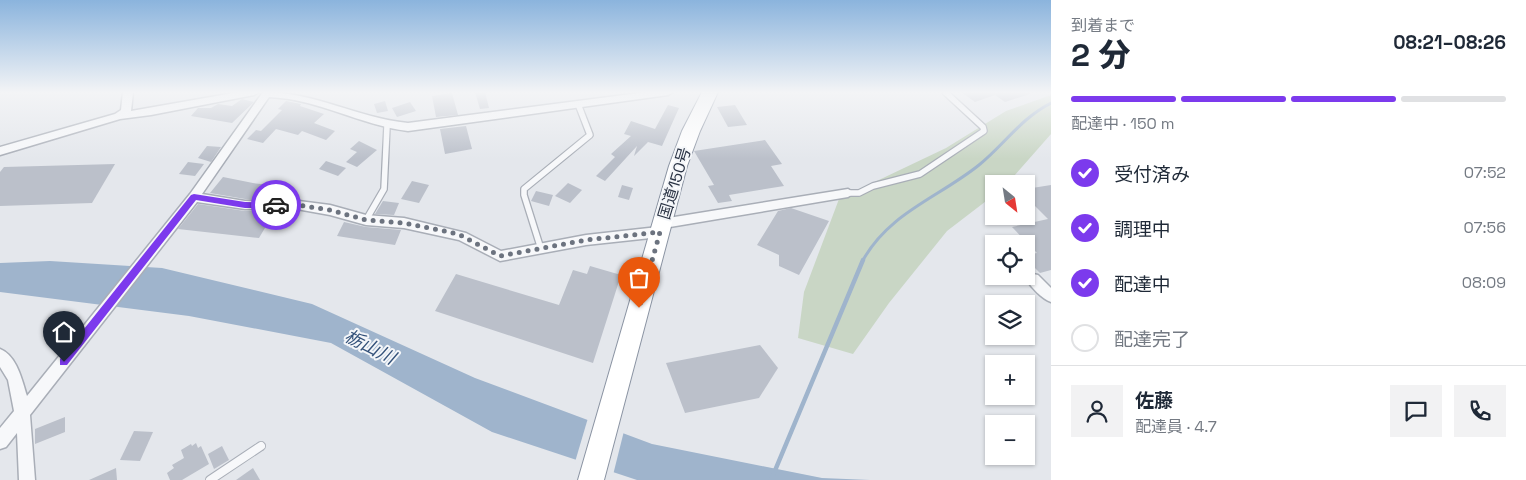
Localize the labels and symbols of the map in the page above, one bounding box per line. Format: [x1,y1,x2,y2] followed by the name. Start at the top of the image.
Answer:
[654,144,695,222] street label: 国道150号
[985,175,1035,225] north arrow
[251,180,301,230] courier
[618,257,660,308] pin
[43,311,85,362] pin
[341,324,401,370] water label: 栃山川

